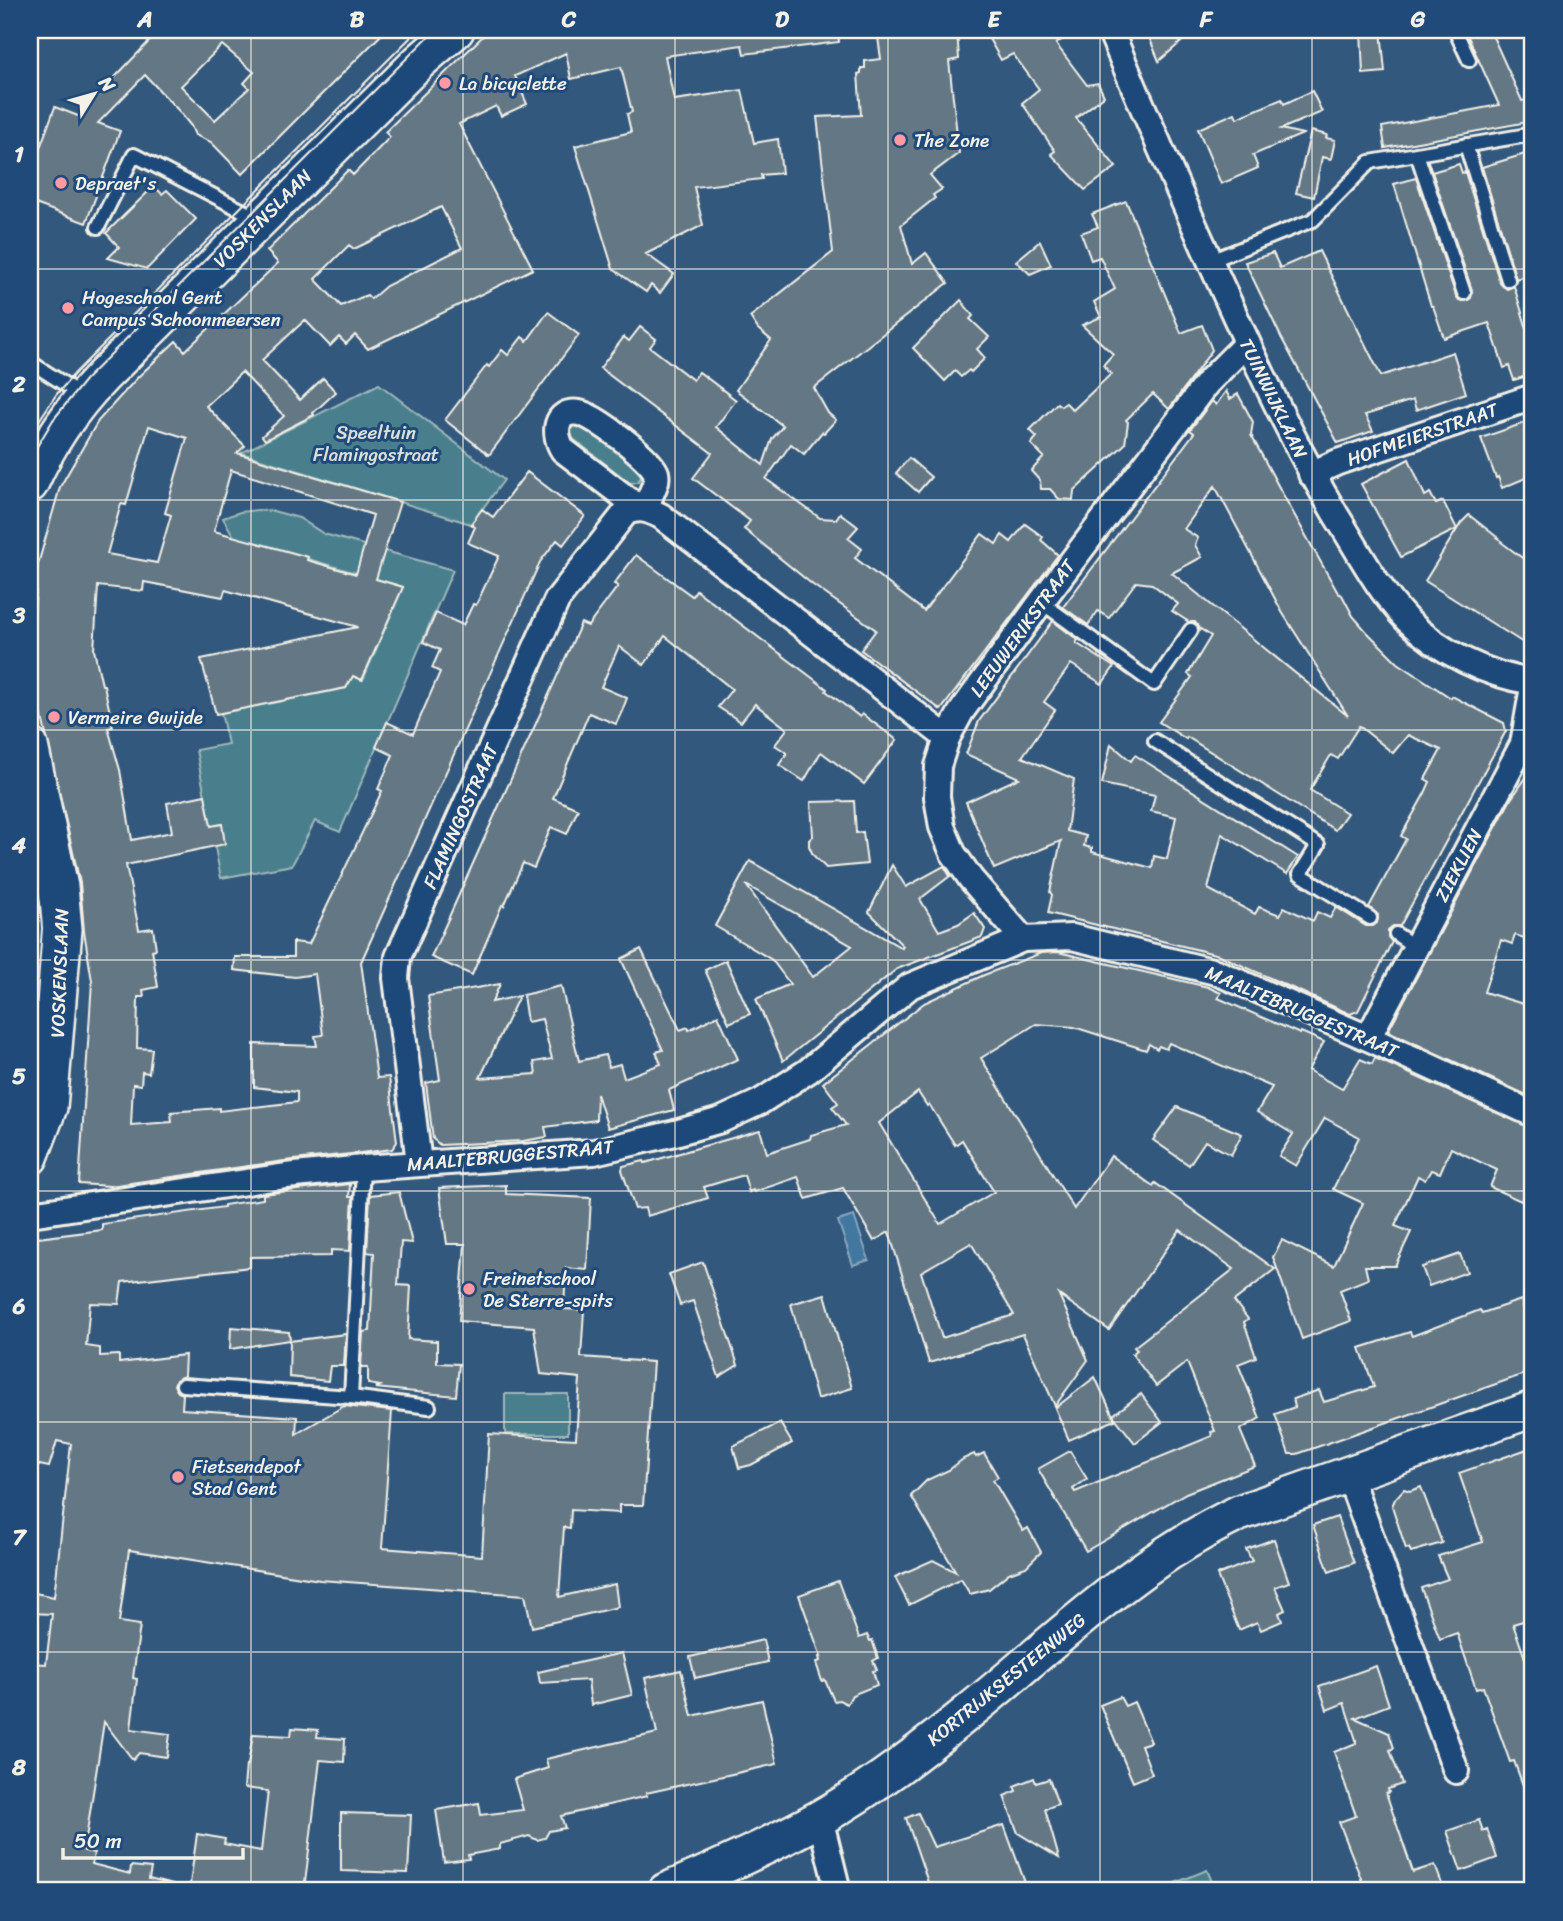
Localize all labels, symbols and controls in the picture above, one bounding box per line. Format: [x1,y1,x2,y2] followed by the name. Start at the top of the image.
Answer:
[136,0,153,40] text: A
[350,0,365,40] text: B
[561,0,577,40] text: C
[775,0,790,40] text: D
[988,0,1003,40] text: E
[1199,0,1214,40] text: F
[1410,0,1426,40] text: G
[60,60,130,130] north arrow
[459,67,567,100] place label: La bicyclette
[89,68,125,100] text: N
[437,75,453,91] marker: La bicyclette
[914,124,989,157] place label: The Zone
[892,132,908,148] marker: The Zone
[14,134,24,175] text: 1
[205,161,320,276] street label: VOSKENSLAAN
[75,167,156,200] place label: Depraet's
[53,175,69,191] marker: Depraet's
[82,281,281,336] place label: Hogeschool Gent Campus Schoonmeersen
[60,300,76,316] marker: Hogeschool Gent Campus Schoonmeersen
[1230,332,1317,464] street label: TUINWIJKLAAN
[11,364,26,405] text: 2
[1342,393,1503,476] street label: HOFMEIERSTRAAT
[313,416,439,471] park label: Speeltuin Flamingostraat
[961,552,1084,704] street label: LEEUWERIKSTRAAT
[12,595,26,636] text: 3
[68,701,203,734] place label: Vermeire Gwijde
[46,709,62,725] marker: Vermeire Gwijde
[414,737,508,894] street label: FLAMINGOSTRAAT
[1425,823,1492,908] street label: ZIEKLIEN
[11,825,27,866] text: 4
[41,908,78,1038] street label: VOSKENSLAAN
[1200,956,1404,1067] street label: MAALTEBRUGGESTRAAT
[12,1056,26,1097] text: 5
[405,1130,616,1181] street label: MAALTEBRUGGESTRAAT
[483,1262,613,1317] place label: Freinetschool De Sterre-spits
[461,1281,477,1297] marker: Freinetschool De Sterre-spits
[11,1286,26,1327] text: 6
[192,1450,302,1505] place label: Fietsendepot Stad Gent
[170,1469,186,1485] marker: Fietsendepot Stad Gent
[12,1517,27,1558] text: 7
[919,1604,1094,1754] street label: KORTRIJKSESTEENWEG
[11,1747,26,1788] text: 8
[63,1816,243,1860] scale bar
[74,1822,122,1860] text: 50 m

